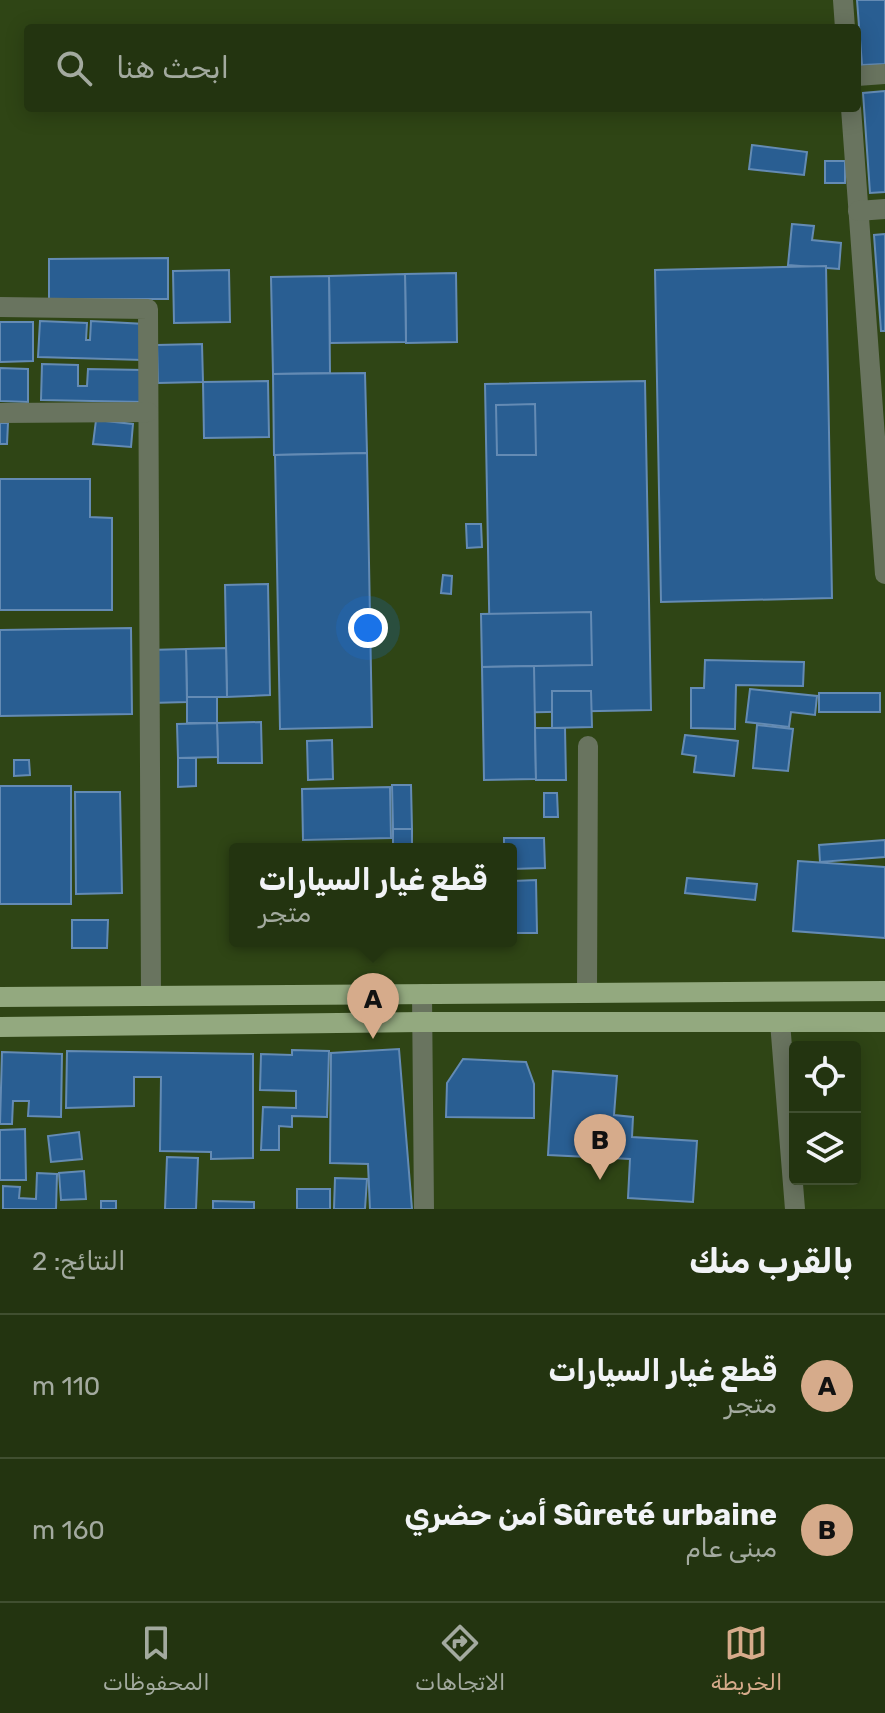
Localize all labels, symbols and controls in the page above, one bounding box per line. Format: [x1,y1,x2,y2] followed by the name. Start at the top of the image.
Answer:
[24,24,861,112] search box
[52,46,96,90] icon: search
[116,50,229,86] text: ابحث هنا
[348,608,388,648] your location
[229,843,517,947] popup
[259,862,487,898] text: قطع غيار السيارات
[259,898,311,929] text: متجر
[347,973,399,1039] pin: A
[789,1041,861,1185] map controls
[789,1041,861,1113] button: locate
[789,1113,861,1185] button: layers
[574,1114,626,1180] pin: B
[689,1241,853,1282] text: بالقرب منك
[32,1246,126,1277] text: النتائج: 2
[548,1353,777,1389] text: قطع غيار السيارات
[32,1371,100,1402] text: 110 m
[818,1371,836,1402] text: A
[725,1389,777,1420] text: متجر
[405,1497,777,1533] text: Sûreté urbaine أمن حضري
[32,1515,105,1546] text: 160 m
[818,1515,836,1546] text: B
[685,1533,777,1564] text: مبنى عام
[103,1621,210,1696] tab: المحفوظات
[415,1621,505,1696] tab: الاتجاهات
[711,1621,782,1696] tab: الخريطة

